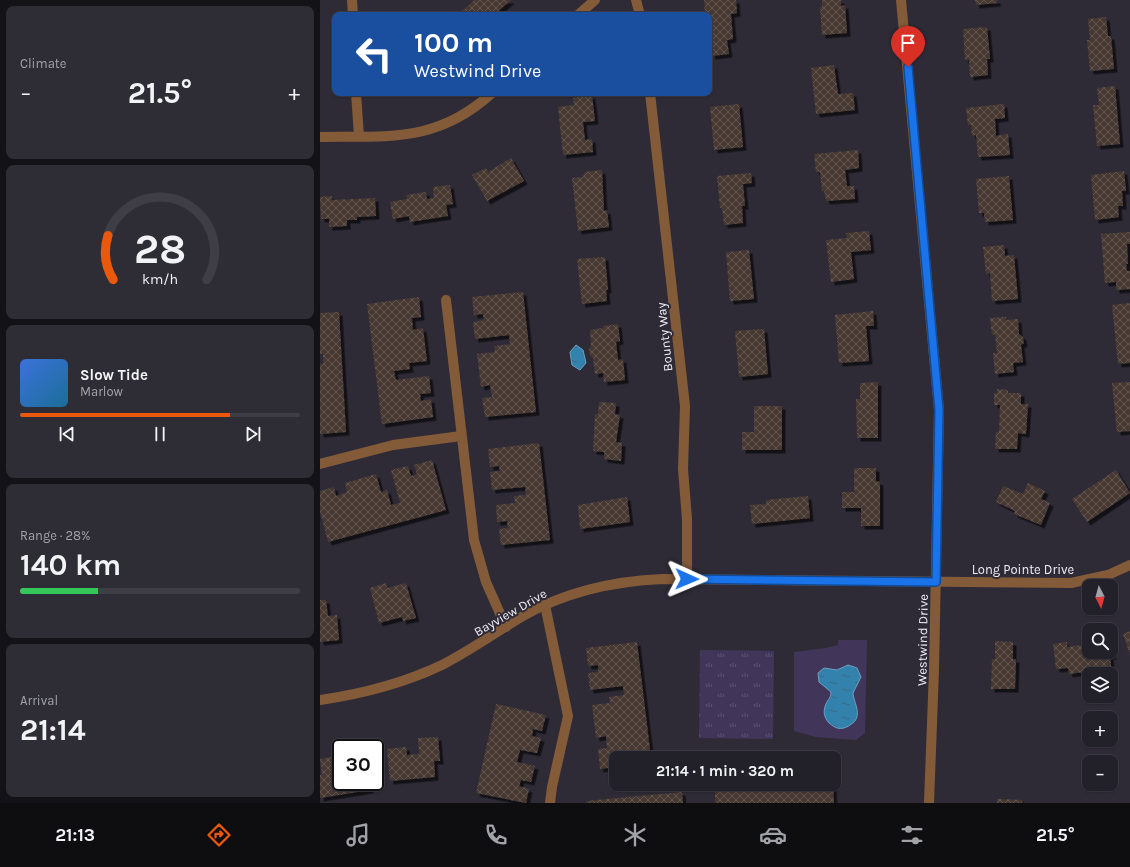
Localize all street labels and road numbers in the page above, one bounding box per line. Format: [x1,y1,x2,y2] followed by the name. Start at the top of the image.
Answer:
[653,302,676,372] street label: Bounty Way
[972,562,1075,577] street label: Long Pointe Drive
[471,585,549,639] street label: Bayview Drive
[914,594,931,686] street label: Westwind Drive

